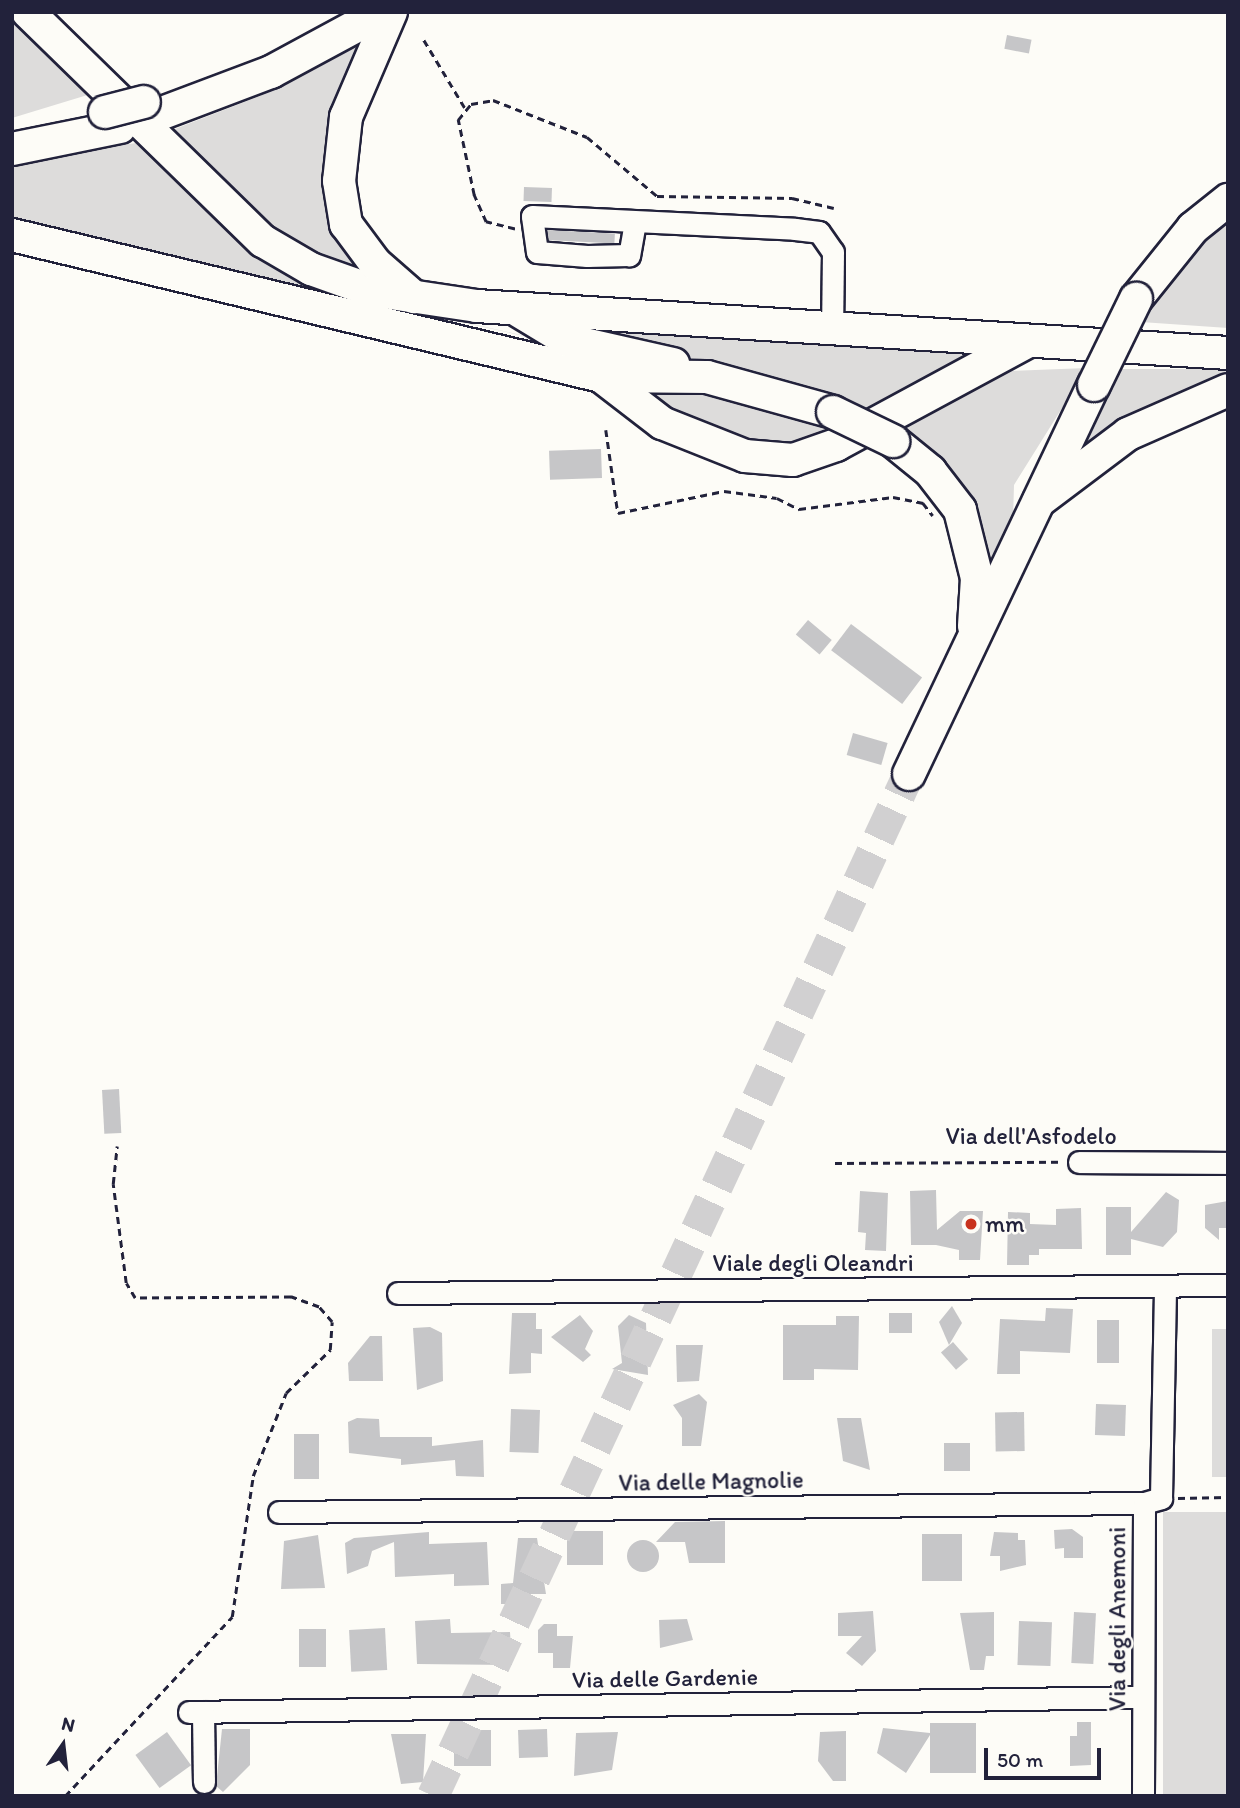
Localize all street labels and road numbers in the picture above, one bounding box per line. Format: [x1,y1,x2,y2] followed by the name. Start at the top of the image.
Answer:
[946,1122,1116,1150] street label: Via dell'Asfodelo
[713,1249,913,1277] street label: Viale degli Oleandri
[618,1465,804,1497] street label: Via delle Magnolie
[1103,1527,1131,1711] street label: Via degli Anemoni
[572,1662,758,1694] street label: Via delle Gardenie

